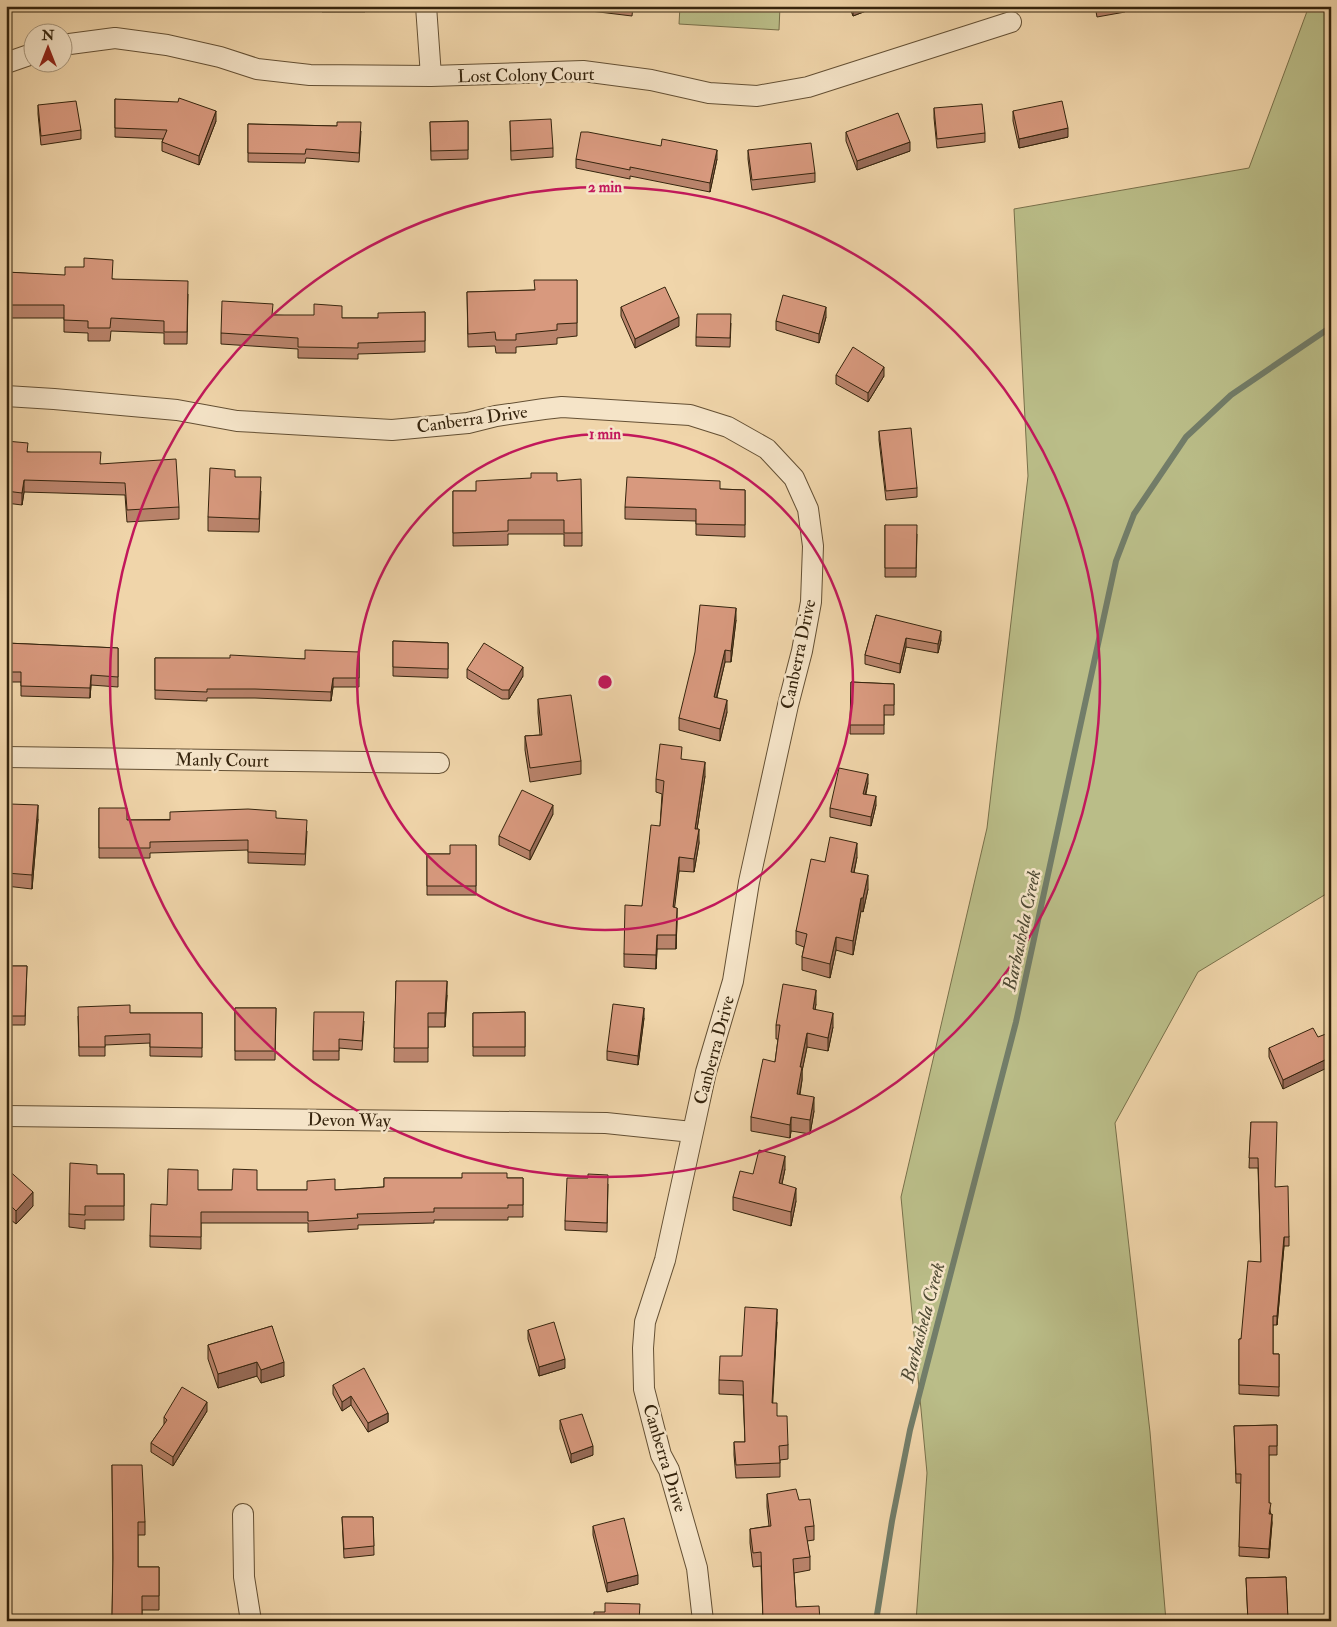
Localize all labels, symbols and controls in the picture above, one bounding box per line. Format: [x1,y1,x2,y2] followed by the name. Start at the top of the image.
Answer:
[22,22,72,72] north arrow
[41,27,55,44] text: N
[457,63,595,88] street label: Lost Colony Court
[588,178,622,197] text: 2 min
[415,400,530,439] street label: Canberra Drive
[589,425,621,444] text: 1 min
[776,597,821,711] street label: Canberra Drive
[596,673,614,691] centre of rings
[175,748,269,773] street label: Manly Court
[997,867,1047,994] water label: Barbashela Creek
[689,993,740,1107] street label: Canberra Drive
[307,1108,392,1133] street label: Devon Way
[895,1260,950,1386] water label: Barbashela Creek
[637,1401,692,1515] street label: Canberra Drive

